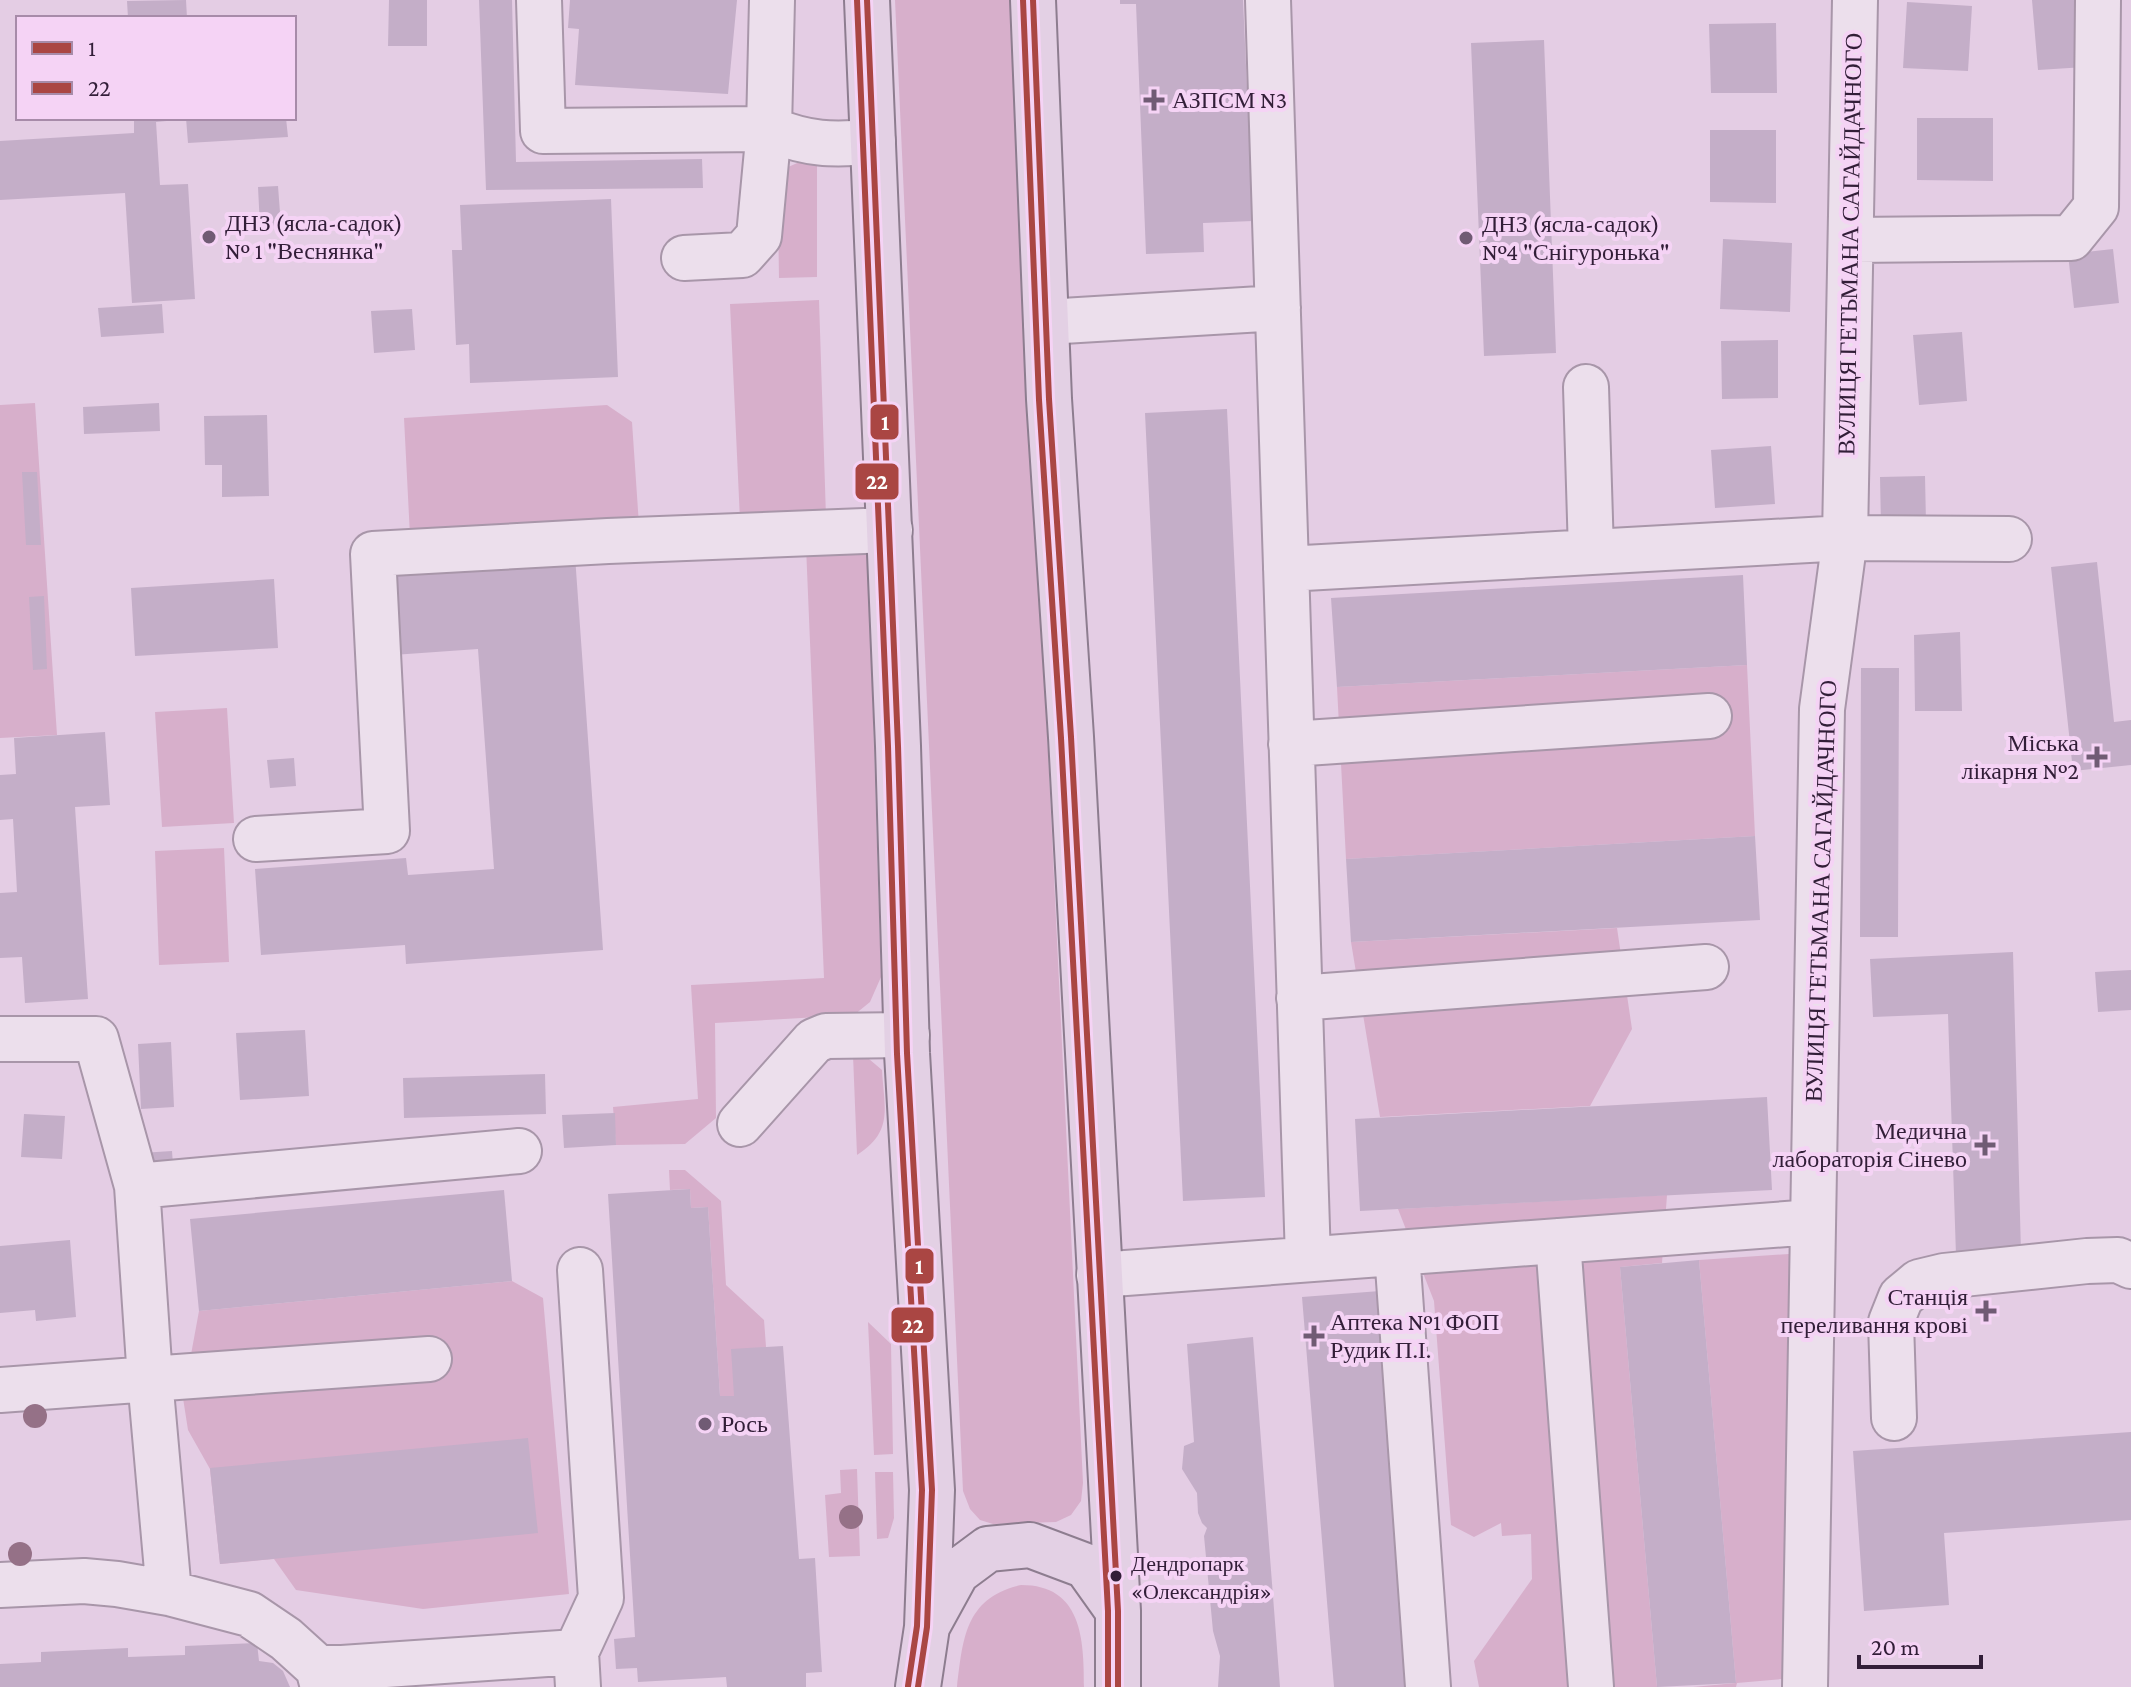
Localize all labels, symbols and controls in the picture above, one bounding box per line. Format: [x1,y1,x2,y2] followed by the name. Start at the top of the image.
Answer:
[16,16,296,120] legend
[1832,32,1867,456] street label: ВУЛИЦЯ ГЕТЬМАНА САГАЙДАЧНОГО
[88,34,96,61] text: 1
[88,74,111,101] text: 22
[1172,86,1287,113] place label: АЗПСМ N3
[1143,89,1165,111] marker: АЗПСМ N3
[225,209,403,264] place label: ДНЗ (ясла-садок) № 1 "Веснянка"
[1482,210,1670,265] place label: ДНЗ (ясла-садок) №4 "Снігуронька"
[200,228,218,246] marker: ДНЗ (ясла-садок) № 1 "Веснянка"
[1457,229,1475,247] marker: ДНЗ (ясла-садок) №4 "Снігуронька"
[869,403,900,441] line badge: 1
[881,410,889,435] text: 1
[854,462,900,501] line badge: 22
[866,469,888,494] text: 22
[1800,679,1841,1103] street label: ВУЛИЦЯ ГЕТЬМАНА САГАЙДАЧНОГО
[1961,729,2079,784] place label: Міська лікарня №2
[2086,746,2108,768] marker: Міська лікарня №2
[1772,1117,1967,1172] place label: Медична лабораторія Сінево
[1974,1134,1996,1156] marker: Медична лабораторія Сінево
[904,1247,935,1285] line badge: 1
[915,1254,923,1279] text: 1
[1780,1283,1968,1338] place label: Станція переливання крові
[1975,1300,1997,1322] marker: Станція переливання крові
[890,1306,935,1344] line badge: 22
[1330,1308,1499,1363] place label: Аптека №1 ФОП Рудик П.І.
[902,1313,924,1338] text: 22
[1305,1327,1323,1345] marker: Аптека №1 ФОП Рудик П.І.
[721,1410,768,1437] place label: Рось
[696,1415,714,1433] marker: Рось
[1131,1551,1272,1604] place label: Дендропарк «Олександрія»
[1108,1568,1124,1584] marker: Дендропарк «Олександрія»
[1859,1619,1981,1669] scale bar
[1871,1633,1920,1660] text: 20 m

